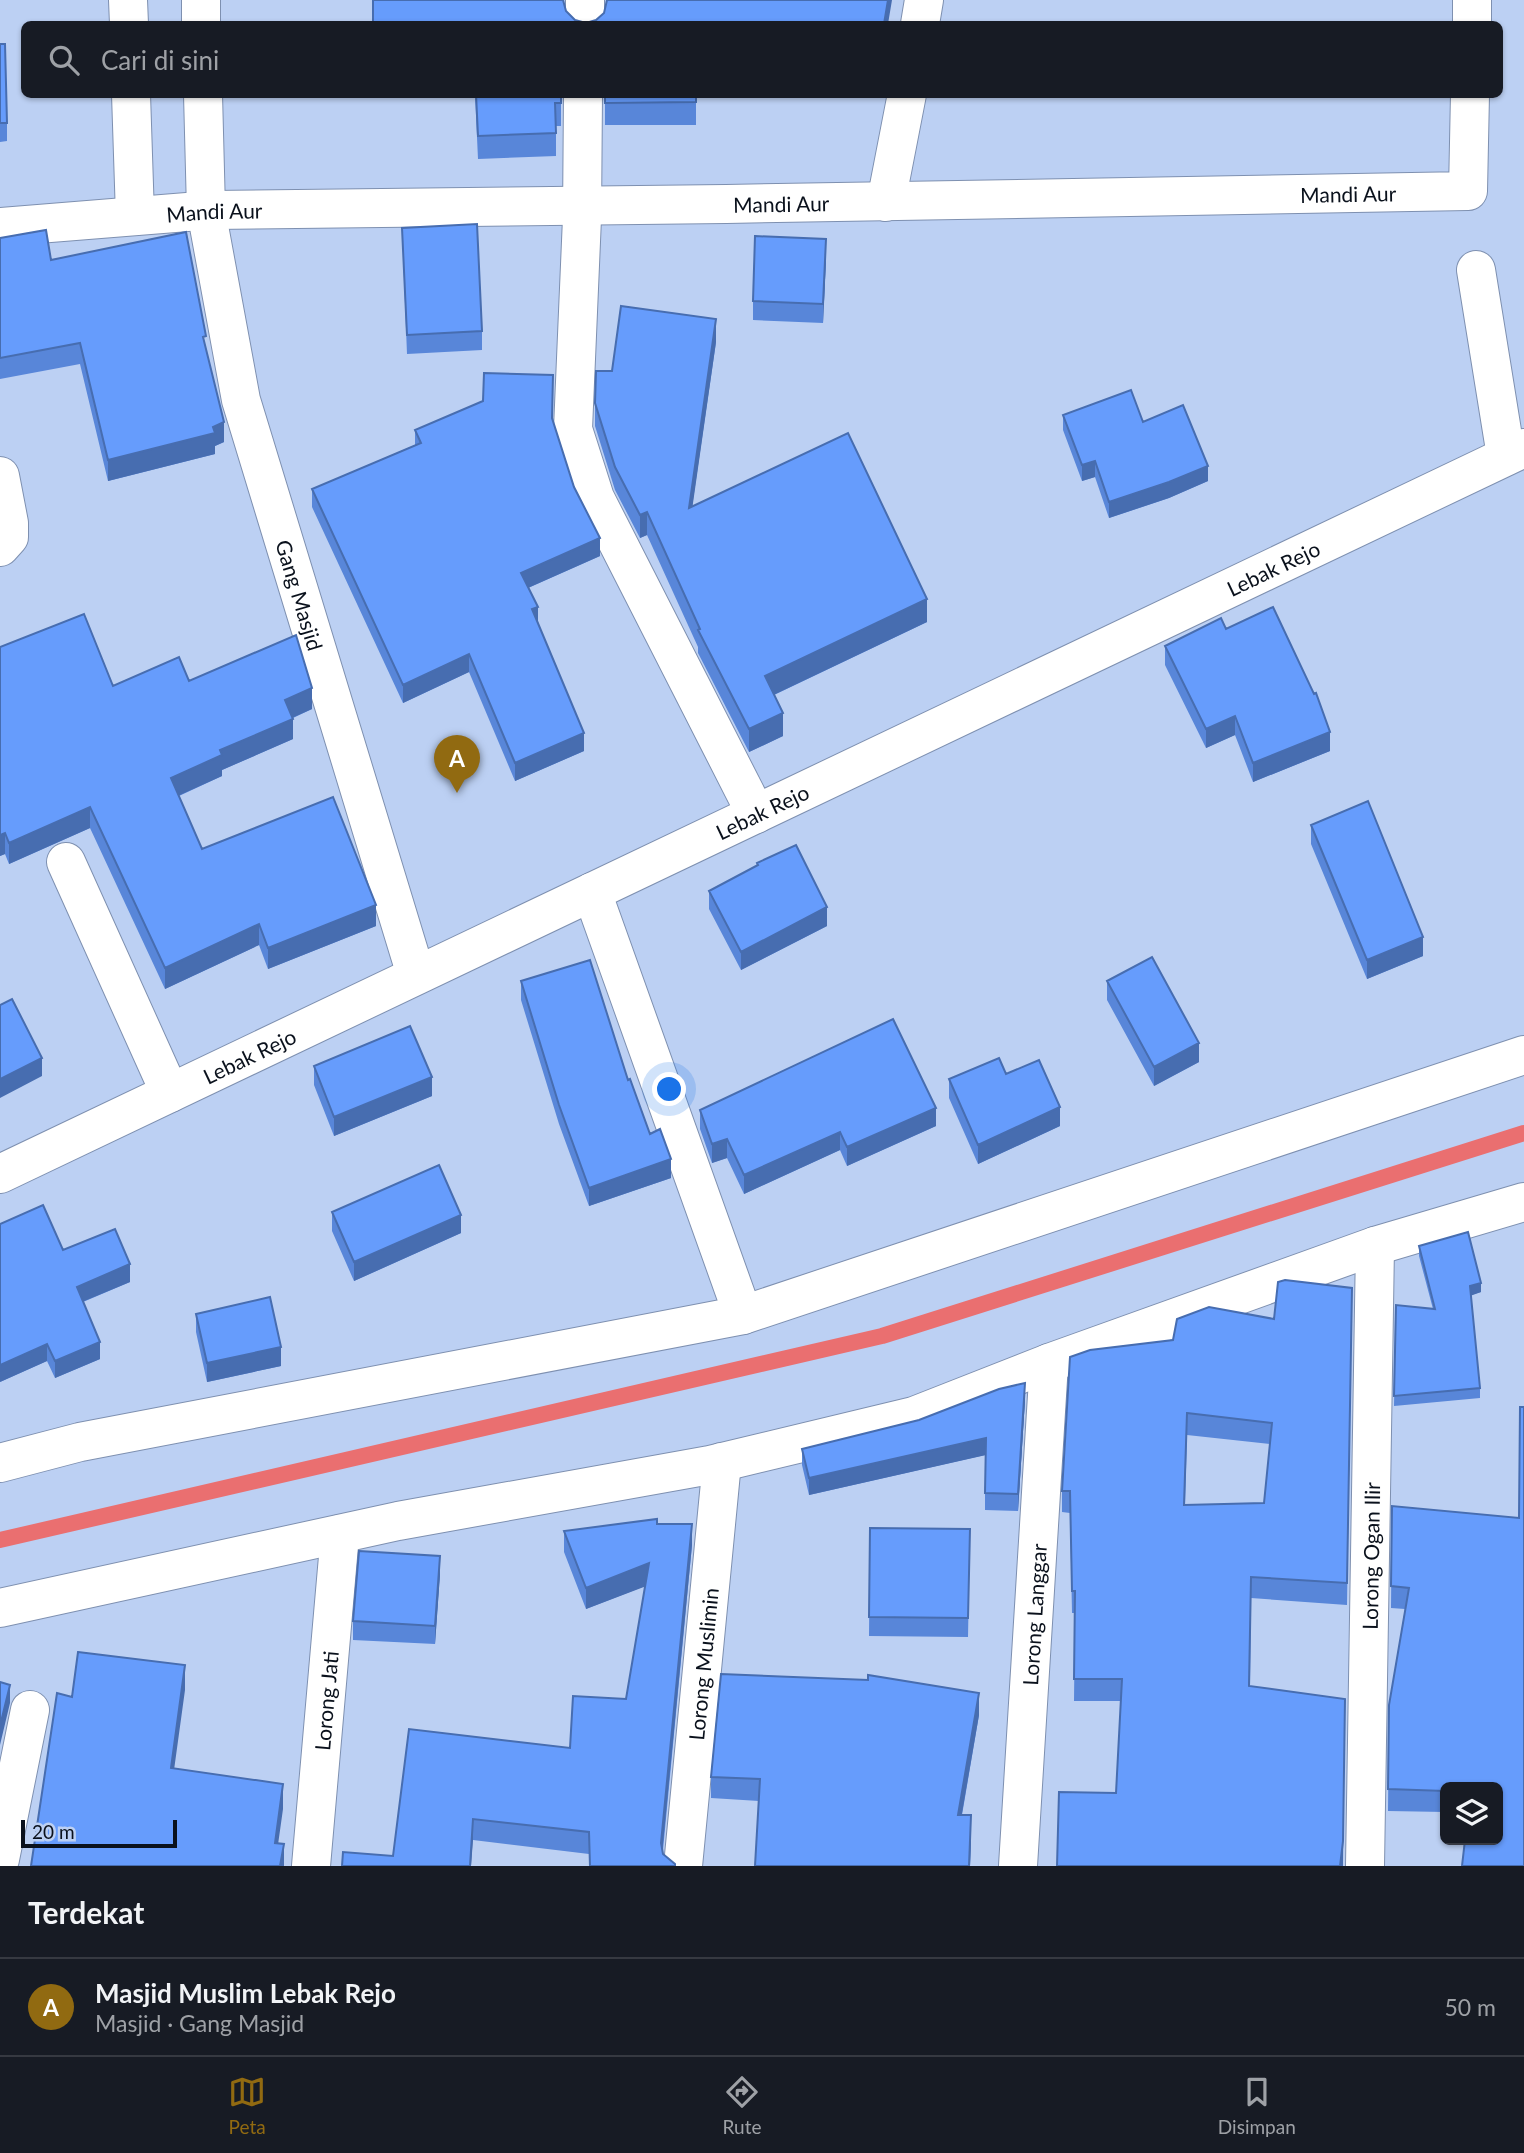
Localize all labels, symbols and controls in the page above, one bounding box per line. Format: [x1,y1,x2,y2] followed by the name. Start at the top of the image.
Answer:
[21,21,1503,98] search box
[45,41,83,79] icon: search
[101,44,219,76] text: Cari di sini
[1300,180,1397,206] street label: Mandi Aur
[733,190,830,216] street label: Mandi Aur
[165,197,263,226] street label: Mandi Aur
[1222,535,1323,600] street label: Lebak Rejo
[272,537,329,653] street label: Gang Masjid
[434,735,480,793] pin: A
[711,778,813,844] street label: Lebak Rejo
[199,1022,300,1088] street label: Lebak Rejo
[652,1072,686,1106] your location
[1356,1482,1384,1630] street label: Lorong Ogan Ilir
[1017,1543,1050,1686] street label: Lorong Langgar
[683,1586,722,1741] street label: Lorong Muslimin
[309,1650,342,1752] street label: Lorong Jati
[1440,1782,1503,1845] map controls
[1440,1782,1503,1845] button: layers
[21,1817,177,1849] scale bar
[32,1820,75,1843] text: 20 m
[28,1894,144,1930] text: Terdekat
[95,1977,396,2009] text: Masjid Muslim Lebak Rejo
[43,1993,59,2021] text: A
[1445,1993,1496,2021] text: 50 m
[95,2009,304,2037] text: Masjid · Gang Masjid
[228,2073,266,2138] tab: Peta
[723,2073,761,2138] tab: Rute
[1218,2073,1296,2138] tab: Disimpan

